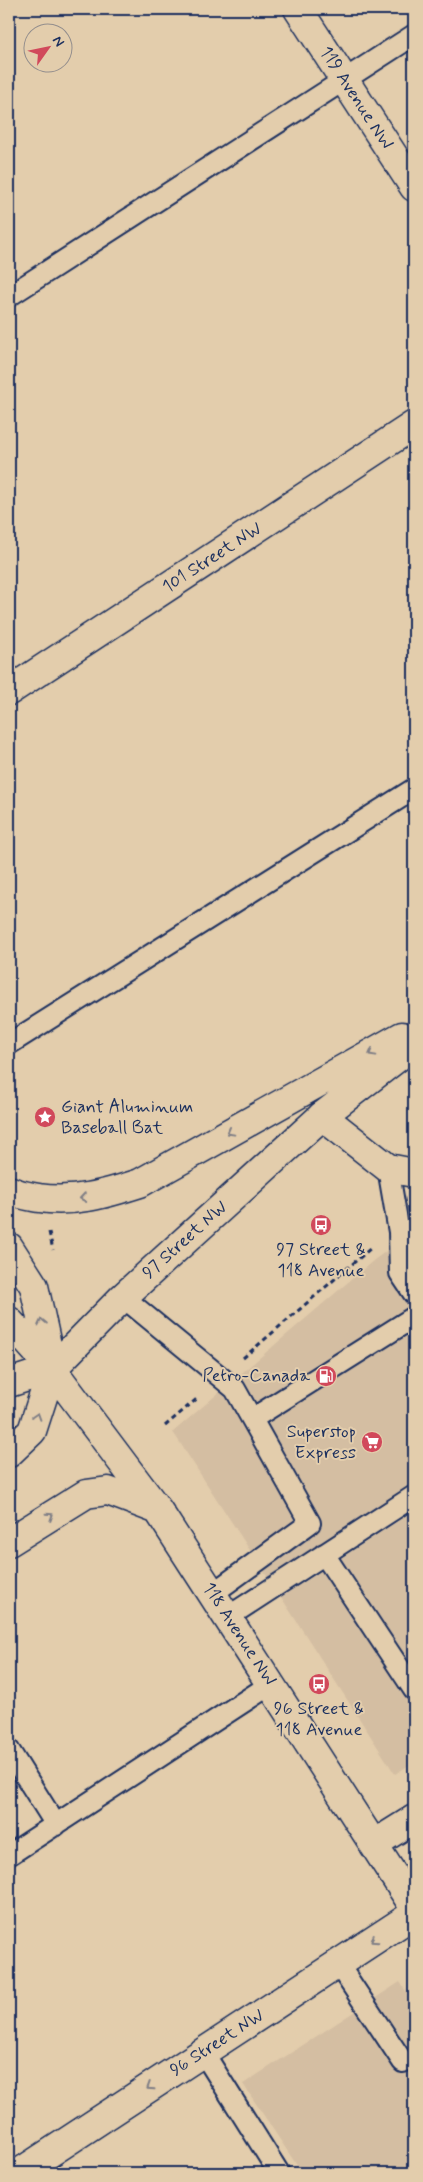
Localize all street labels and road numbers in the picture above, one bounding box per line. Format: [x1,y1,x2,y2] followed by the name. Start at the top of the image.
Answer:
[314,42,398,154] street label: 119 Avenue NW
[158,517,266,599] street label: 101 Street NW
[137,1195,233,1285] street label: 97 Street NW
[197,1578,281,1690] street label: 118 Avenue NW
[165,2004,269,2082] street label: 96 Street NW

